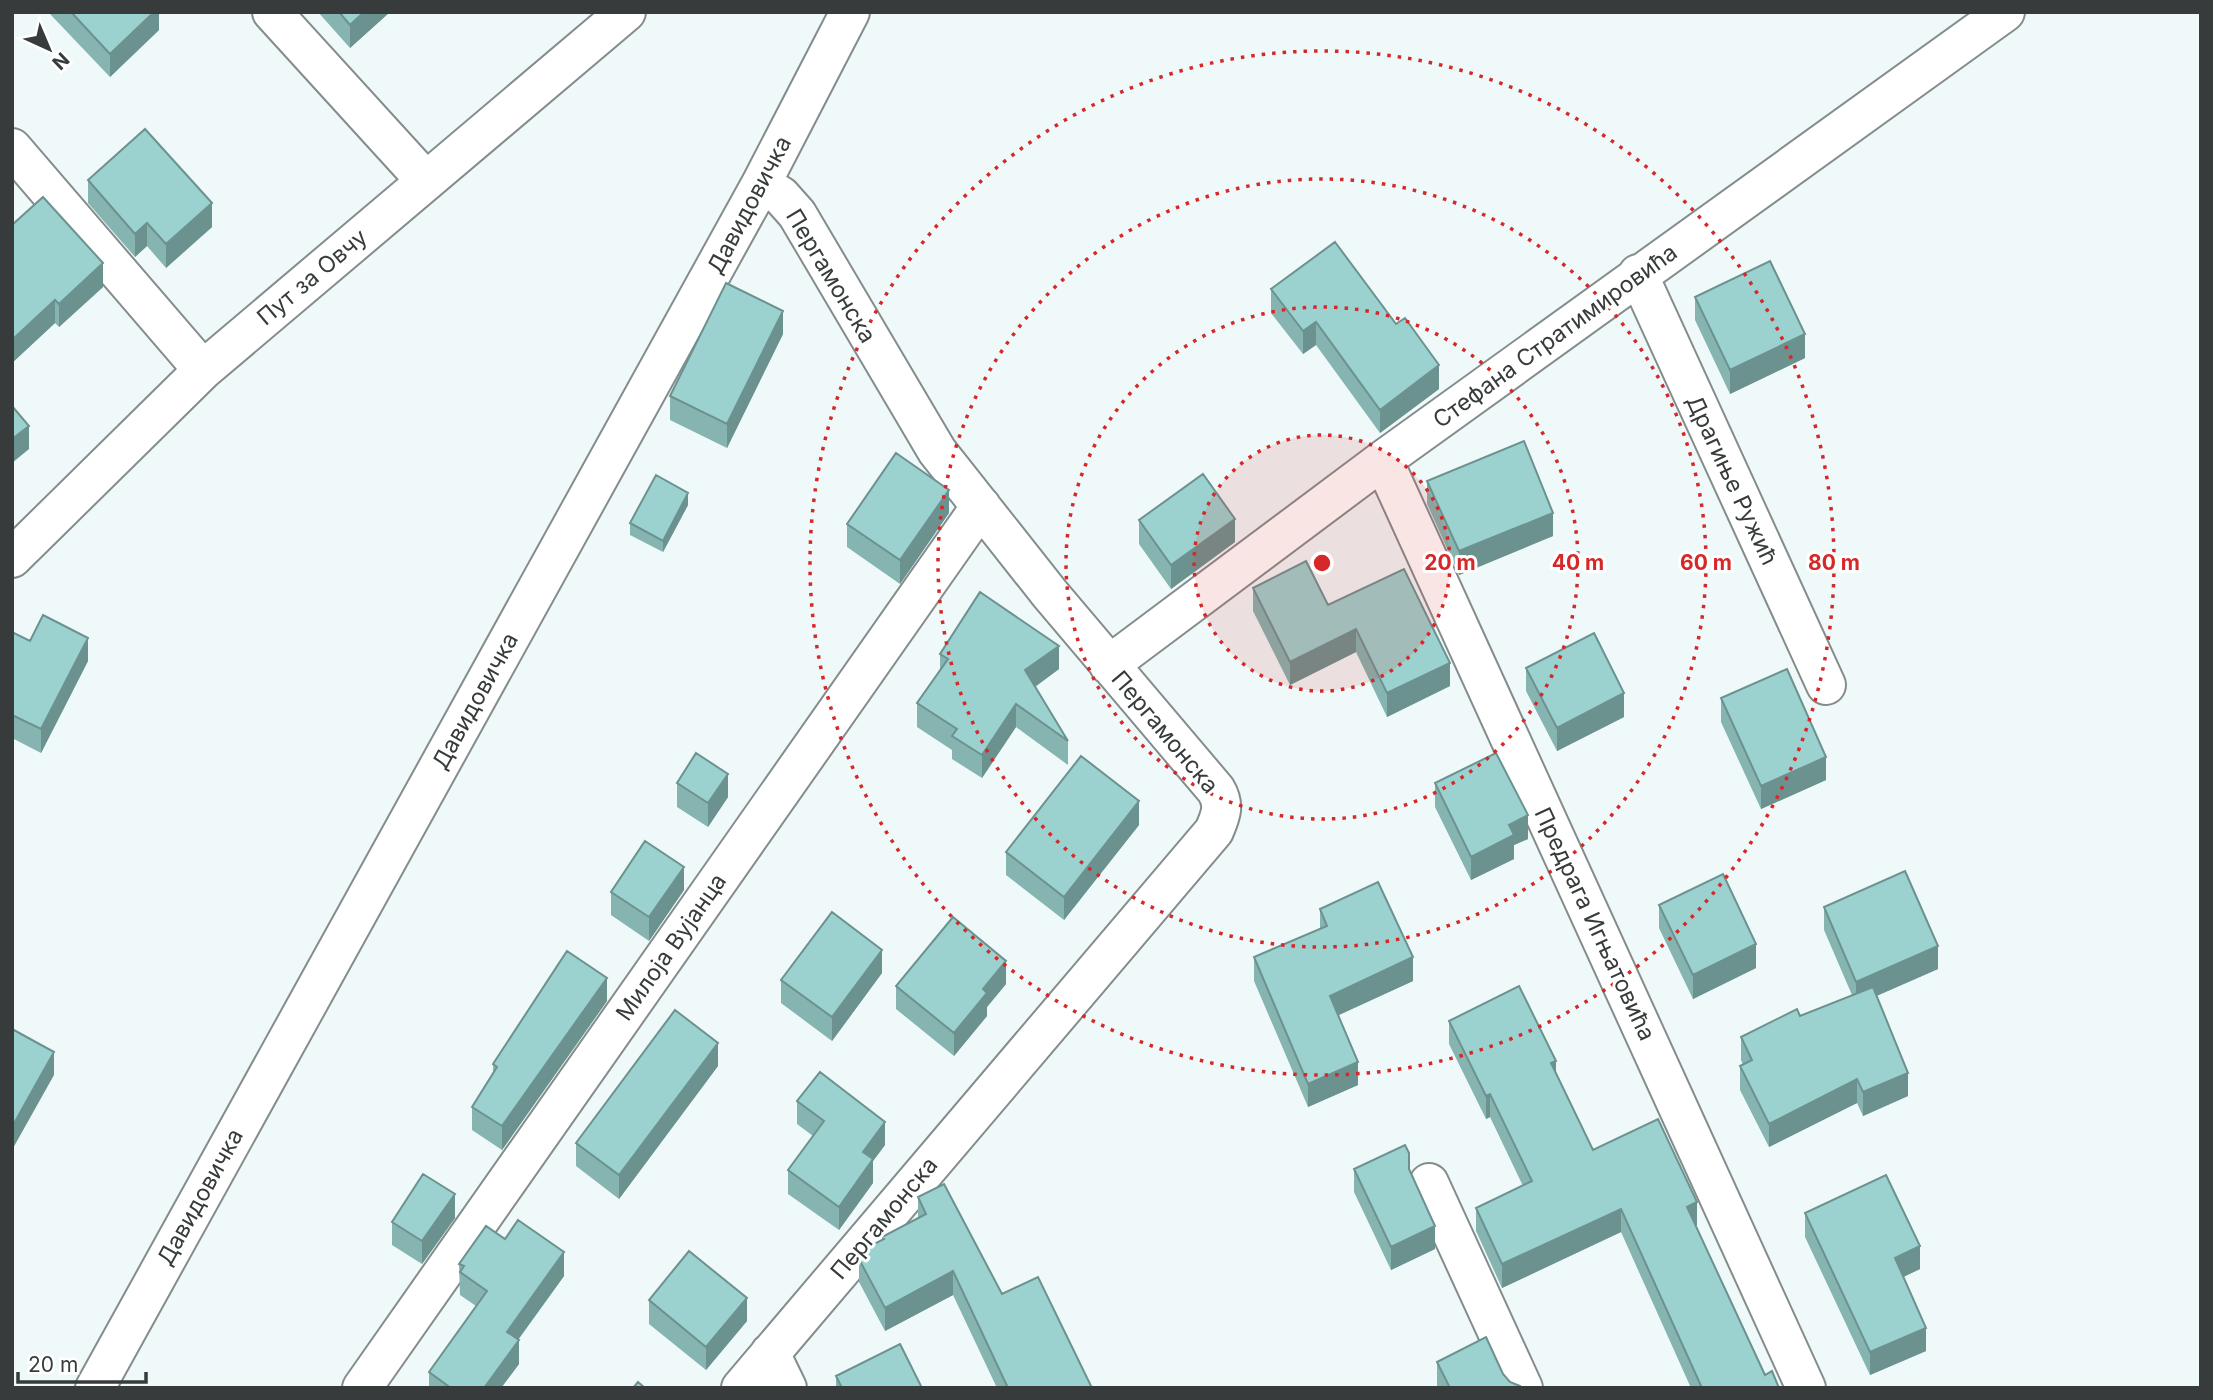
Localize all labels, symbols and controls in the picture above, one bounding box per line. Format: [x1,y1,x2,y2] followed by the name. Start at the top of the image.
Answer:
[14,14,84,84] north arrow
[47,48,74,74] text: N
[701,131,797,279] street label: Давидовичка
[780,204,882,348] street label: Пергамонска
[251,223,373,331] street label: Пут за Овчу
[1428,238,1682,434] street label: Стефана Стратимировића
[1680,391,1784,569] street label: Драгиње Ружић
[1424,550,1476,575] text: 20 m
[1552,550,1604,575] text: 40 m
[1680,550,1732,575] text: 60 m
[1808,550,1860,575] text: 80 m
[1310,551,1334,575] centre of rings
[426,628,524,774] street label: Давидовичка
[1106,665,1224,799] street label: Пергамонска
[1529,803,1661,1045] street label: Предрага Игњатовића
[610,868,732,1026] street label: Милоја Вујанца
[151,1124,249,1270] street label: Давидовичка
[825,1151,943,1285] street label: Пергамонска
[18,1340,145,1384] scale bar
[28,1352,78,1377] text: 20 m

